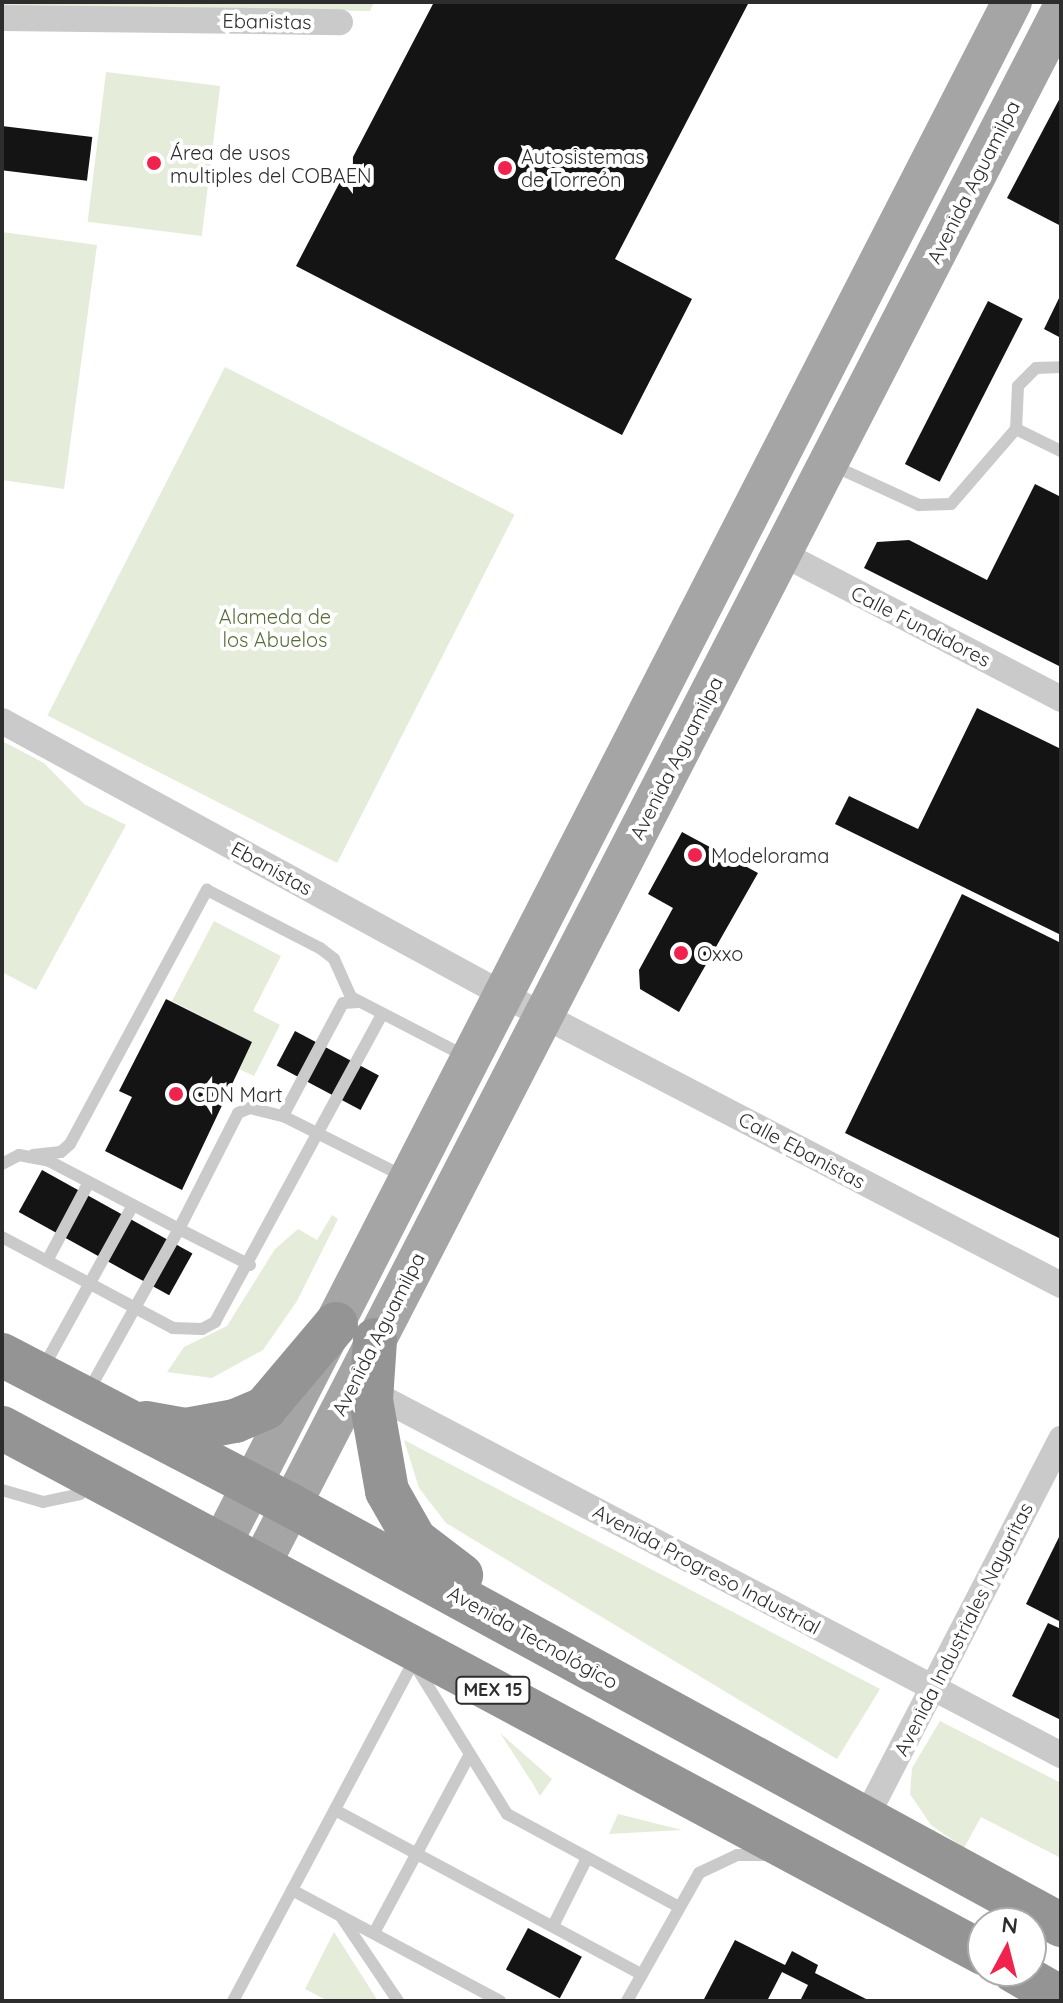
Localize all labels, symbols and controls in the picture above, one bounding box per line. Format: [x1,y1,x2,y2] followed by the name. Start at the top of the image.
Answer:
[222,8,312,34] street label: Ebanistas
[921,96,1025,268] street label: Avenida Aguamilpa
[170,140,372,187] place label: Área de usos multiples del COBAEN
[521,144,645,191] place label: Autosistemas de Torreón
[145,154,163,172] marker: Área de usos multiples del COBAEN
[496,159,514,177] marker: Autosistemas de Torreón
[847,580,995,672] street label: Calle Fundidores
[219,604,331,651] park label: Alameda de los Abuelos
[624,672,728,844] street label: Avenida Aguamilpa
[227,836,317,900] street label: Ebanistas
[711,843,829,867] place label: Modelorama
[686,846,704,864] marker: Modelorama
[697,941,743,965] place label: Oxxo
[672,944,690,962] marker: Oxxo
[192,1082,283,1106] place label: CDN Mart
[167,1085,185,1103] marker: CDN Mart
[735,1107,869,1193] street label: Calle Ebanistas
[326,1248,430,1420] street label: Avenida Aguamilpa
[888,1498,1038,1760] street label: Avenida Industriales Nayaritas
[589,1499,825,1639] street label: Avenida Progreso Industrial
[444,1580,622,1694] street label: Avenida Tecnológico
[455,1676,531,1704] road number: MEX 15
[967,1907,1047,1987] north arrow
[1000,1910,1019,1940] text: N

